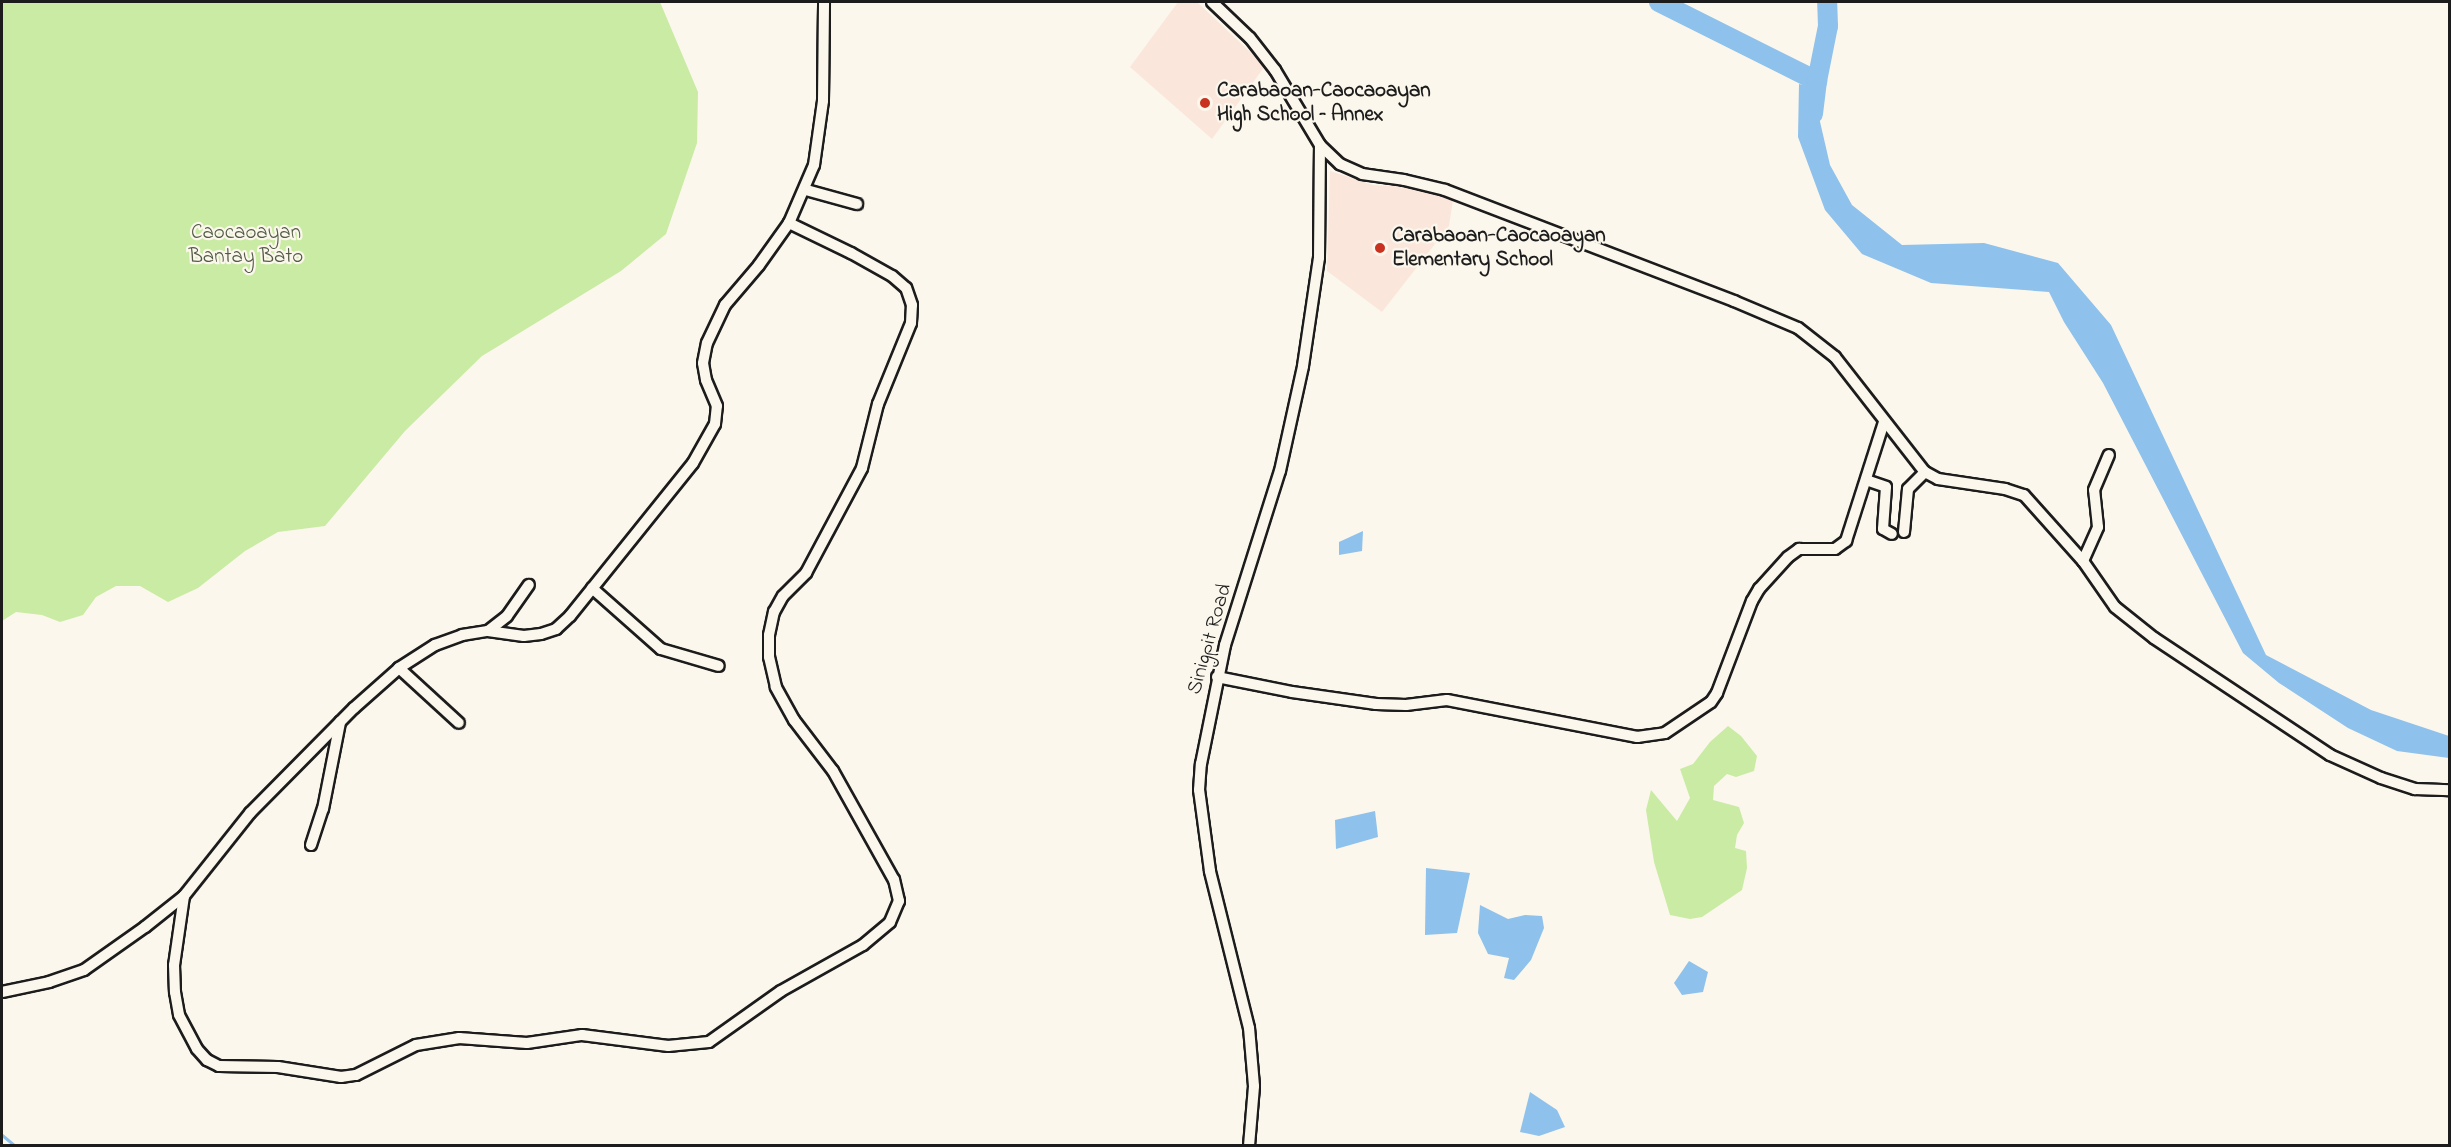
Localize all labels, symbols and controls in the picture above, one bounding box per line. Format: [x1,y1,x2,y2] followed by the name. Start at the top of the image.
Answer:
[1217,78,1431,128] place label: Carabaoan-Caocaoayan High School – Annex
[1198,96,1212,110] marker: Carabaoan-Caocaoayan High School – Annex
[189,220,303,270] park label: Caocaoayan Bantay Bato
[1392,223,1606,273] place label: Carabaoan-Caocaoayan Elementary School
[1373,241,1387,255] marker: Carabaoan-Caocaoayan Elementary School
[1182,581,1238,697] street label: Sinigpit Road

